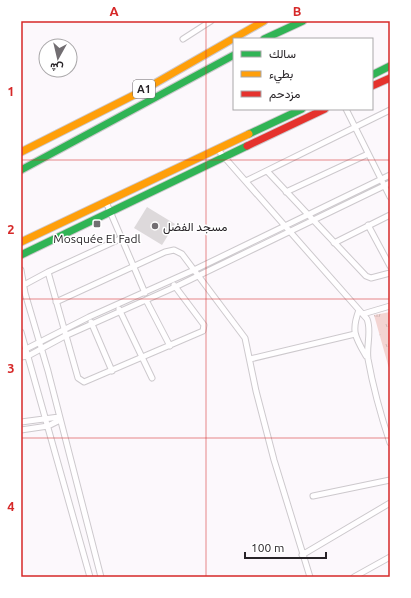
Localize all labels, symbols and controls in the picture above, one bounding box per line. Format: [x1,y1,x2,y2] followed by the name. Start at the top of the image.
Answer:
[109,4,119,18] text: A
[293,4,302,18] text: B
[38,38,78,78] north arrow
[233,38,373,110] legend
[269,47,296,60] text: سالك
[49,60,64,75] text: ش
[269,67,293,84] text: بطيء
[133,80,155,98] road number: A1
[7,84,15,98] text: 1
[269,87,300,102] text: مزدحم
[92,219,102,229] marker: Mosquée El Fadl
[163,220,227,235] place label: مسجد الفضل
[150,221,160,231] marker: مسجد الفضل
[7,222,15,236] text: 2
[53,232,141,245] place label: Mosquée El Fadl
[7,361,15,375] text: 3
[7,499,15,513] text: 4
[245,534,326,560] scale bar
[251,541,284,554] text: 100 m

